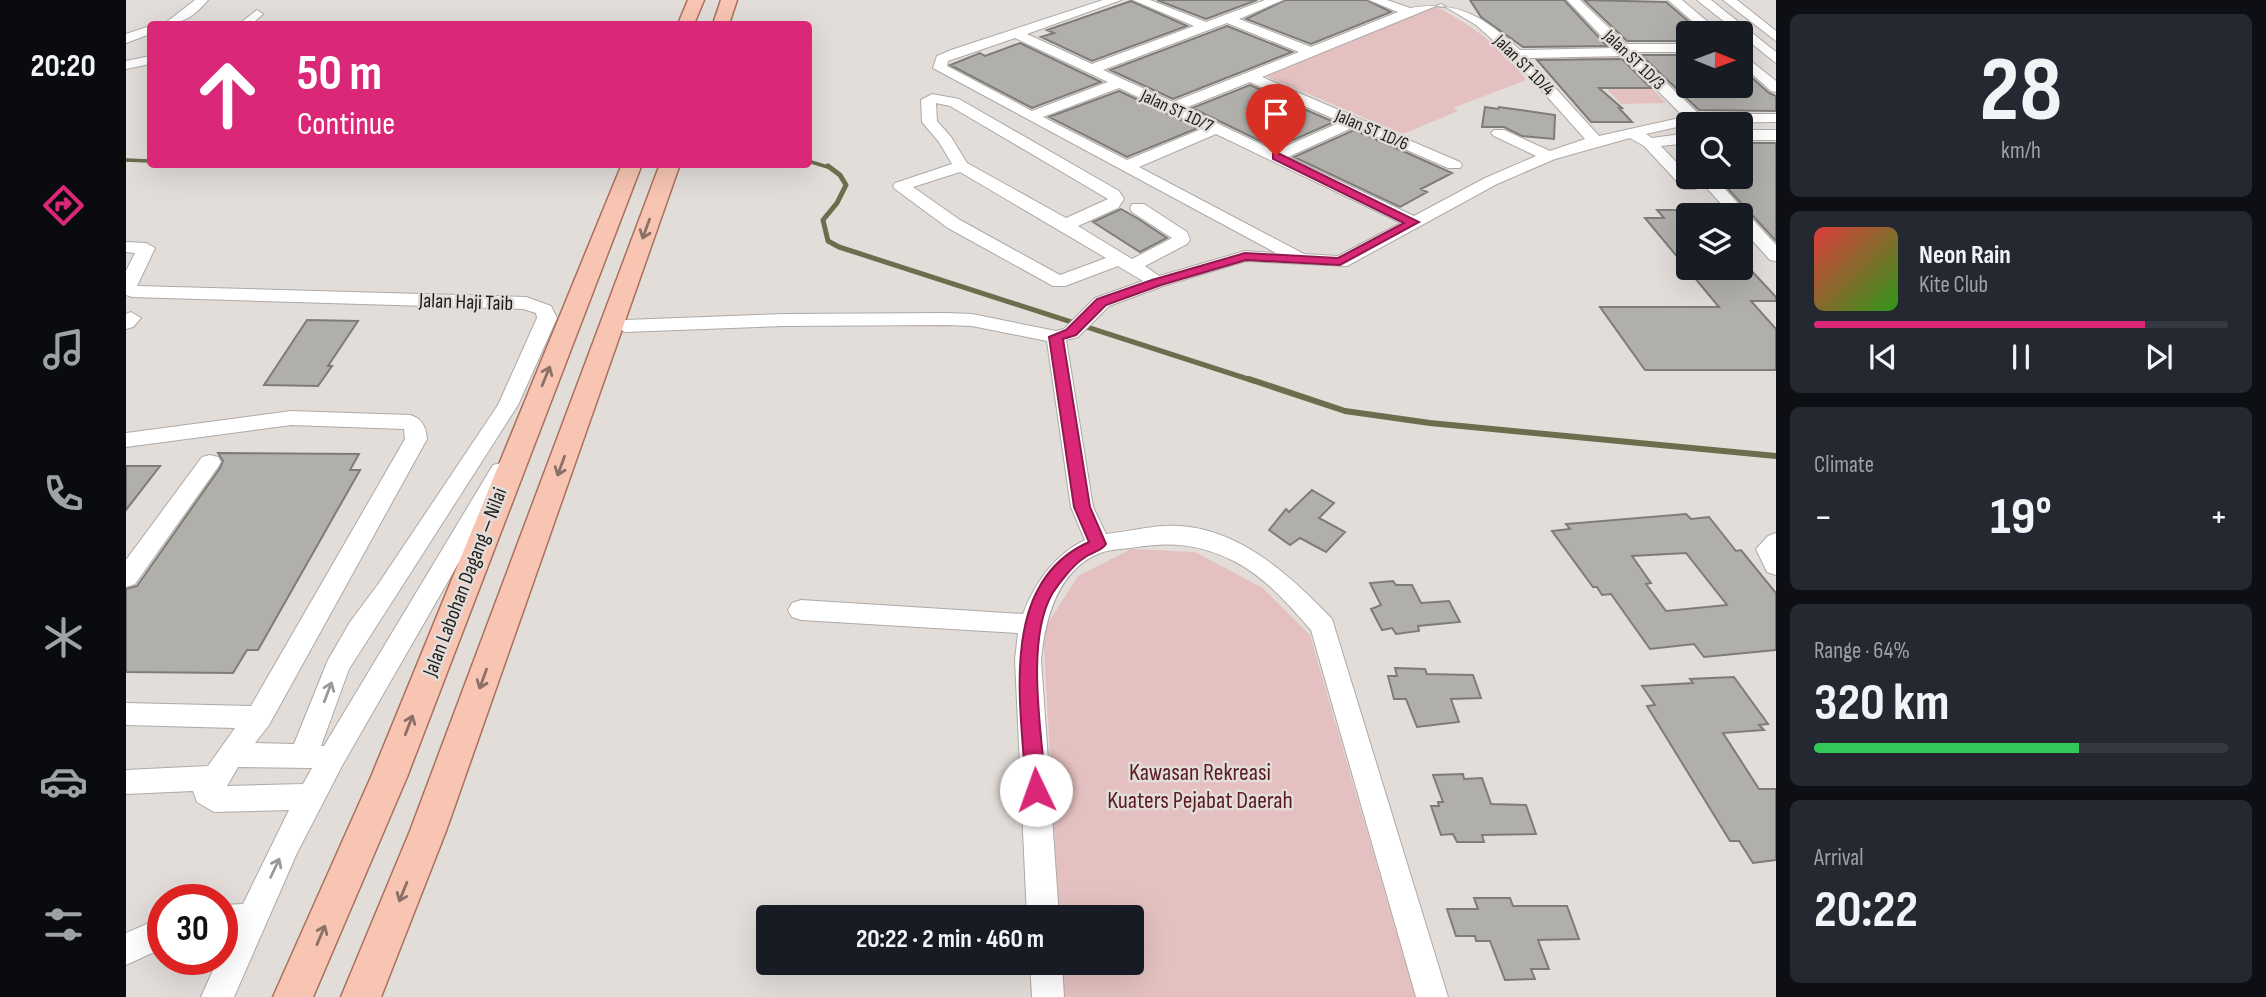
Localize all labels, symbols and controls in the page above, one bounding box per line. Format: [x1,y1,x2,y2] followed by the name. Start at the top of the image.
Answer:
[1676,21,1754,98] north arrow
[1676,21,1753,280] map controls
[1598,25,1669,94] street label: Jalan ST 1D/3
[1489,30,1559,100] street label: Jalan ST 1D/4
[1980,37,2062,146] text: 28
[297,45,382,104] text: 50 m
[30,47,96,86] text: 20:20
[182,49,273,140] icon: ahead
[1246,84,1306,156] pin
[1136,85,1217,137] street label: Jalan ST 1D/7
[1257,95,1295,133] icon: arrive
[297,105,395,144] text: Continue
[1331,105,1412,155] street label: Jalan ST 1D/6
[1676,112,1753,189] button: search
[2001,137,2041,165] text: km/h
[39,181,88,230] icon: directions
[1676,203,1753,280] button: layers
[639,217,652,239] one-way arrow
[1919,240,2011,271] text: Neon Rain
[1919,271,1988,299] text: Kite Club
[417,288,514,316] street label: Jalan Haji Taib
[39,325,88,374] icon: music
[1864,338,1902,376] icon: previous
[2002,338,2040,376] icon: pause
[2140,338,2178,376] icon: next
[540,366,553,388] one-way arrow
[1814,451,1874,479] text: Climate
[553,454,566,476] one-way arrow
[39,469,88,518] icon: phone
[417,484,513,681] street label: Jalan Labohan Dagang ‒ Nilai
[1990,486,2052,549] text: 19°
[1814,495,1833,540] text: −
[2209,495,2228,540] text: +
[39,613,88,662] icon: climate
[1814,637,1910,665] text: Range · 64%
[476,668,488,690] one-way arrow
[1814,672,1949,735] text: 320 km
[323,681,336,703] one-way arrow
[403,714,416,736] one-way arrow
[999,753,1073,827] position arrow
[39,757,88,806] icon: car
[1107,758,1293,815] park label: Kawasan Rekreasi Kuaters Pejabat Daerah
[1814,844,1863,872] text: Arrival
[269,858,283,879] one-way arrow
[1814,879,1918,942] text: 20:22
[396,881,409,903] one-way arrow
[147,884,238,975] speed limit sign: 30
[39,900,88,949] icon: filters
[856,924,1044,955] text: 20:22 · 2 min · 460 m
[315,925,328,946] one-way arrow

